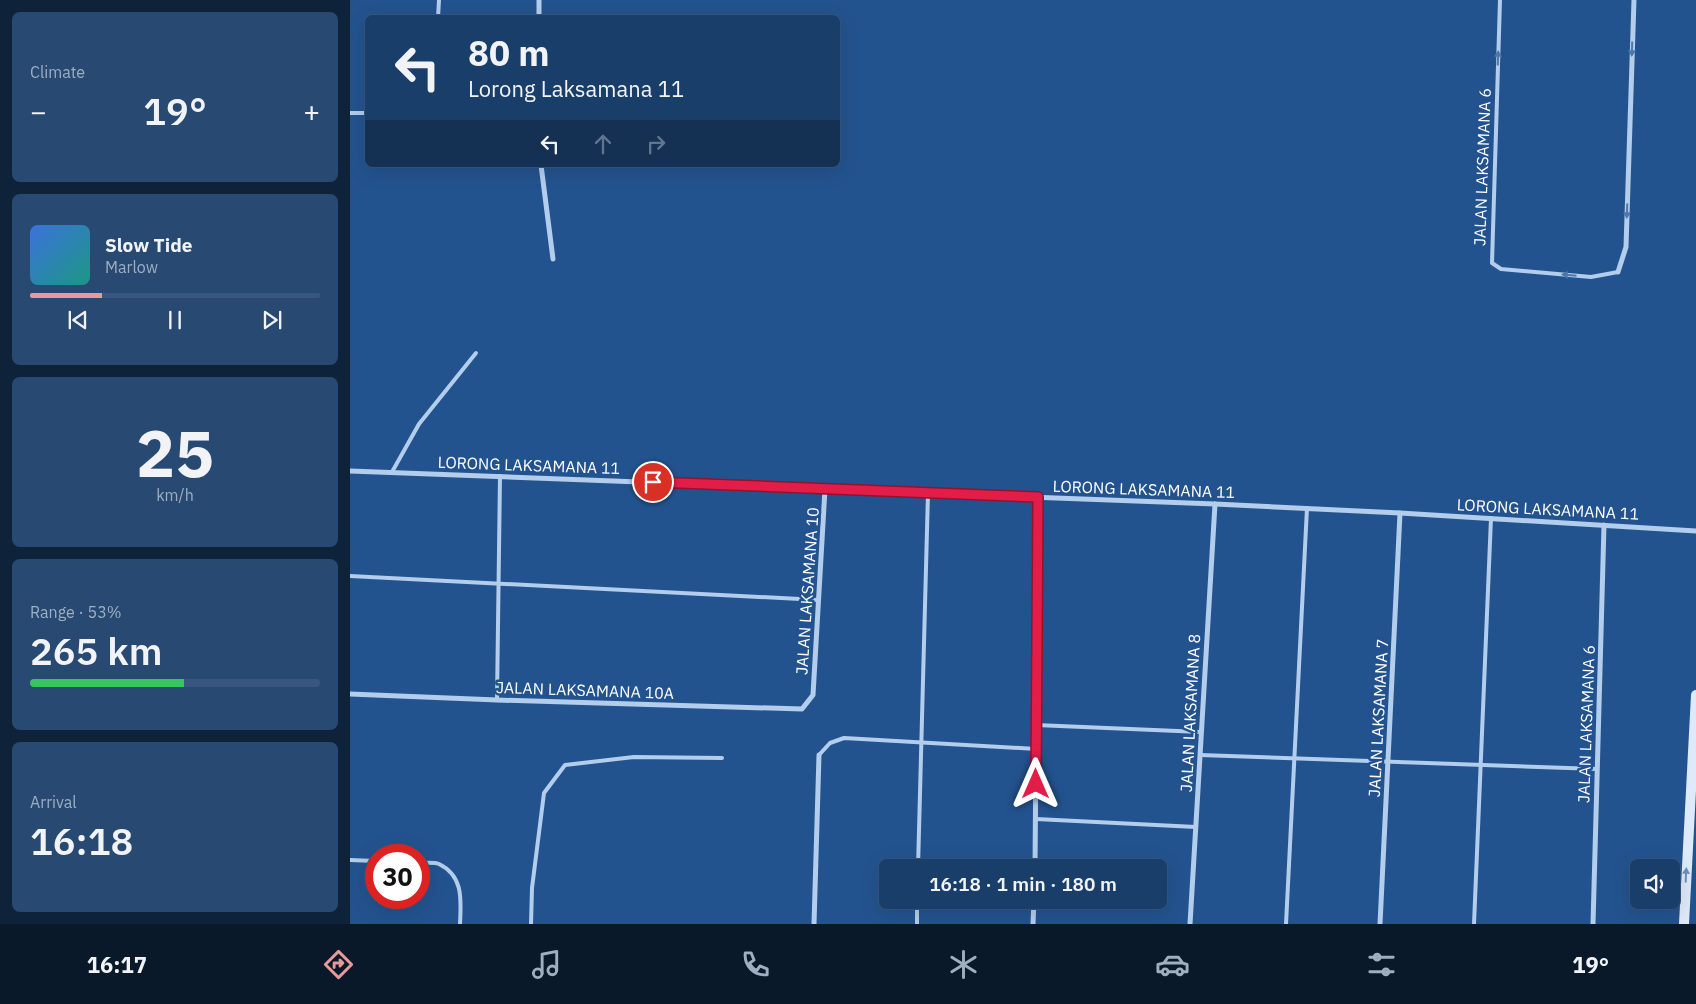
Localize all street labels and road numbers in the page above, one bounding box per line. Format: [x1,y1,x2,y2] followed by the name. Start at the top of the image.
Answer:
[1469,88,1495,246] street label: JALAN LAKSAMANA 6
[437,452,621,478] street label: LORONG LAKSAMANA 11
[1052,476,1236,502] street label: LORONG LAKSAMANA 11
[1456,494,1640,524] street label: LORONG LAKSAMANA 11
[791,507,823,675] street label: JALAN LAKSAMANA 10
[1176,633,1204,793] street label: JALAN LAKSAMANA 8
[1364,638,1392,798] street label: JALAN LAKSAMANA 7
[1573,645,1599,803] street label: JALAN LAKSAMANA 6
[496,677,674,703] street label: JALAN LAKSAMANA 10A

